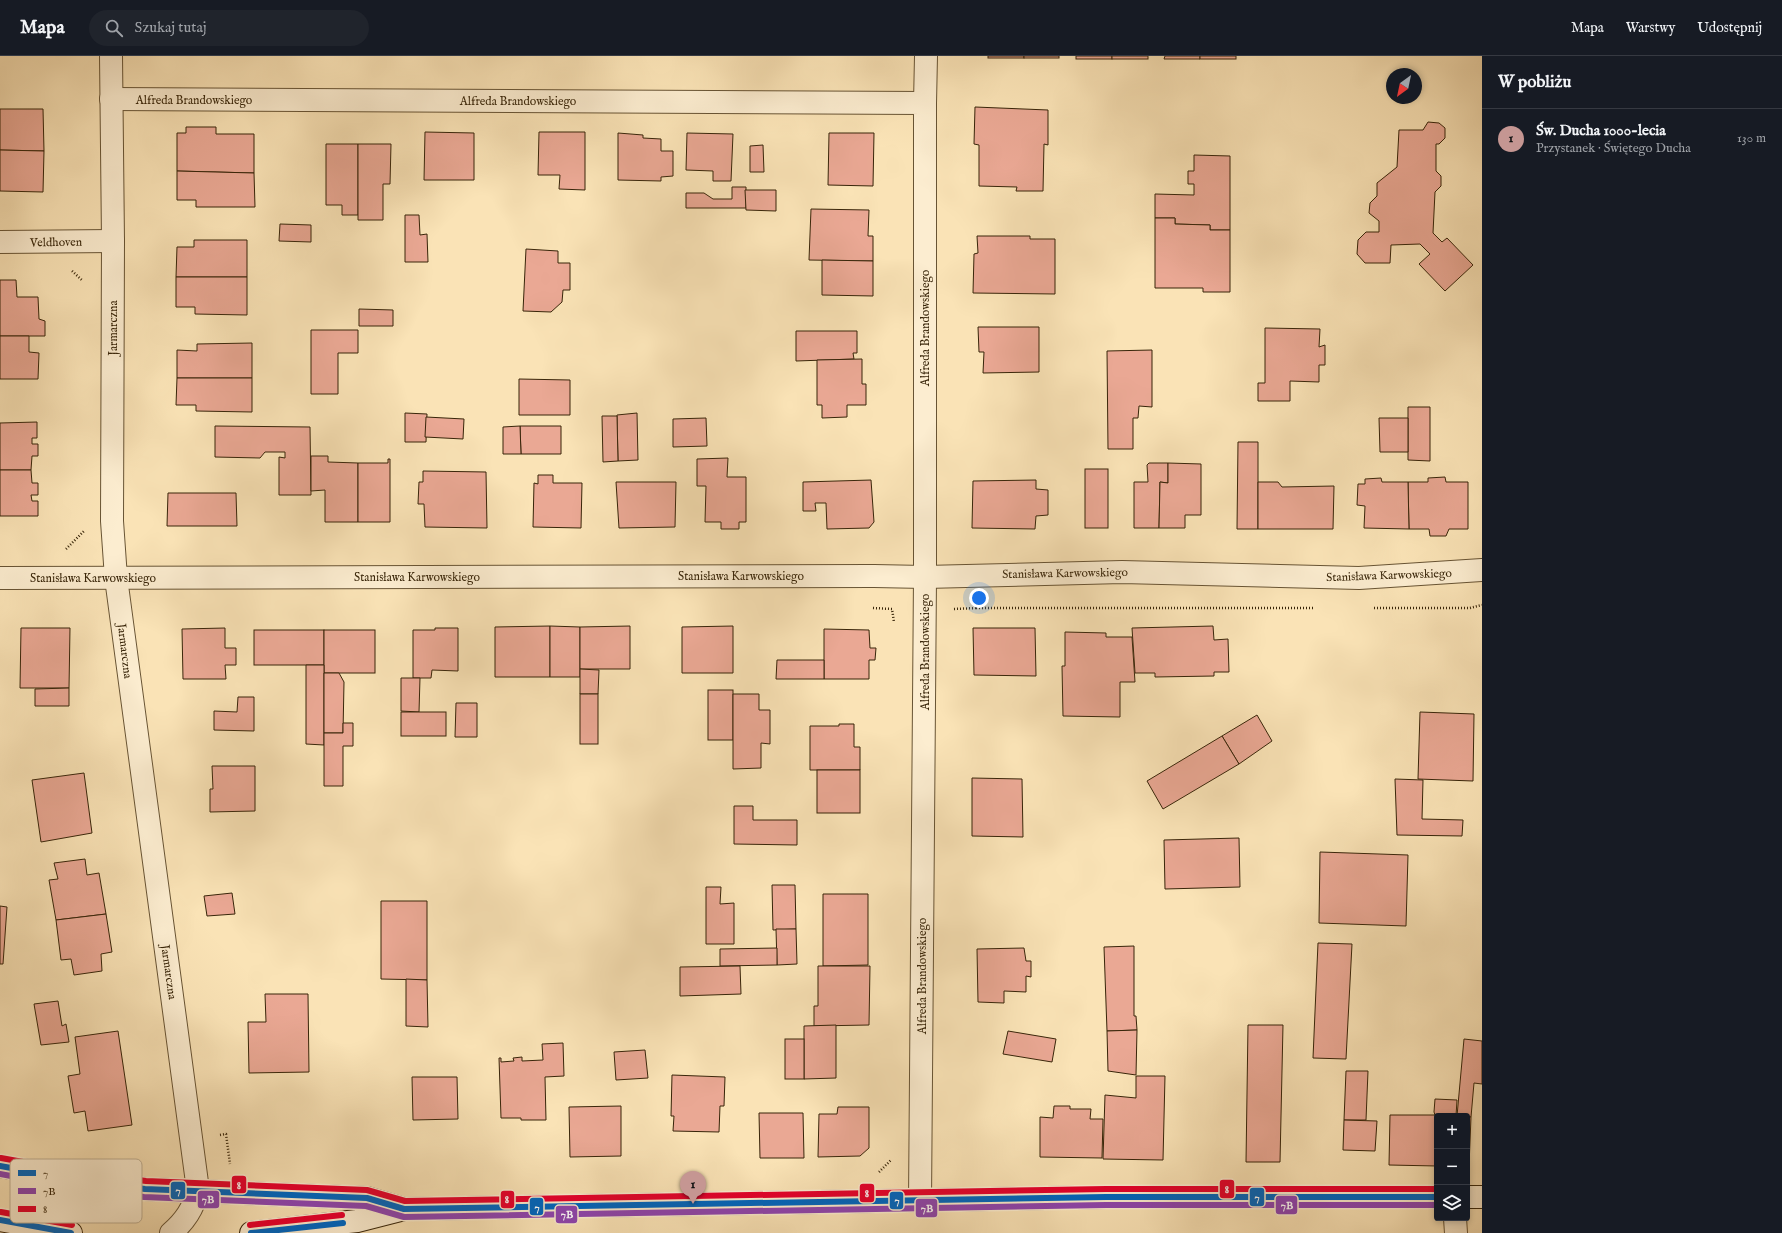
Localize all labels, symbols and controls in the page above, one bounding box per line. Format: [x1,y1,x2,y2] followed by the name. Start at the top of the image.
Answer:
[89,10,369,46] search box
[20,16,65,40] text: Mapa
[103,17,125,39] icon: search
[135,18,206,37] text: Szukaj tutaj
[1571,19,1604,37] text: Mapa
[1626,19,1675,37] text: Warstwy
[1697,19,1762,37] text: Udostępnij
[1386,68,1422,104] north arrow
[1498,72,1571,93] text: W pobliżu
[135,93,253,108] street label: Alfreda Brandowskiego
[459,94,577,109] street label: Alfreda Brandowskiego
[1536,121,1666,140] text: Św. Ducha 1000-lecia
[1509,130,1513,147] text: 1
[1737,130,1766,147] text: 130 m
[1536,140,1691,157] text: Przystanek · Świętego Ducha
[29,235,83,250] street label: Veldhoven
[918,269,933,387] street label: Alfreda Brandowskiego
[106,300,122,358] street label: Jarmarczna
[1002,565,1129,582] street label: Stanisława Karwowskiego
[1326,566,1453,585] street label: Stanisława Karwowskiego
[678,569,804,584] street label: Stanisława Karwowskiego
[354,570,480,585] street label: Stanisława Karwowskiego
[30,571,156,586] street label: Stanisława Karwowskiego
[969,588,989,608] your location
[918,593,933,711] street label: Alfreda Brandowskiego
[112,621,135,680] street label: Jarmarczna
[915,917,930,1035] street label: Alfreda Brandowskiego
[156,942,180,1001] street label: Jarmarczna
[1434,1113,1470,1221] map controls
[1434,1113,1470,1149] button: +
[1434,1149,1470,1185] button: −
[10,1159,142,1223] legend
[43,1167,48,1181] text: 7
[680,1171,706,1204] pin: 1
[231,1175,247,1194] line badge: 8
[237,1179,241,1193] text: 8
[1219,1179,1235,1199] line badge: 8
[170,1181,186,1200] line badge: 7
[859,1183,875,1203] line badge: 8
[1225,1183,1229,1197] text: 8
[175,1184,181,1198] text: 7
[43,1185,55,1199] text: 7B
[1434,1185,1470,1221] button: layers
[865,1187,869,1201] text: 8
[1249,1187,1265,1207] line badge: 7
[197,1190,220,1209] line badge: 7B
[500,1190,515,1209] line badge: 8
[889,1191,904,1210] line badge: 7
[1254,1191,1260,1205] text: 7
[202,1193,215,1207] text: 7B
[505,1193,509,1207] text: 8
[894,1194,900,1208] text: 7
[1275,1195,1298,1215] line badge: 7B
[529,1197,544,1216] line badge: 7
[915,1198,938,1218] line badge: 7B
[1281,1199,1294,1213] text: 7B
[534,1201,540,1215] text: 7
[921,1202,934,1216] text: 7B
[43,1203,47,1217] text: 8
[555,1205,578,1224] line badge: 7B
[561,1208,574,1222] text: 7B

